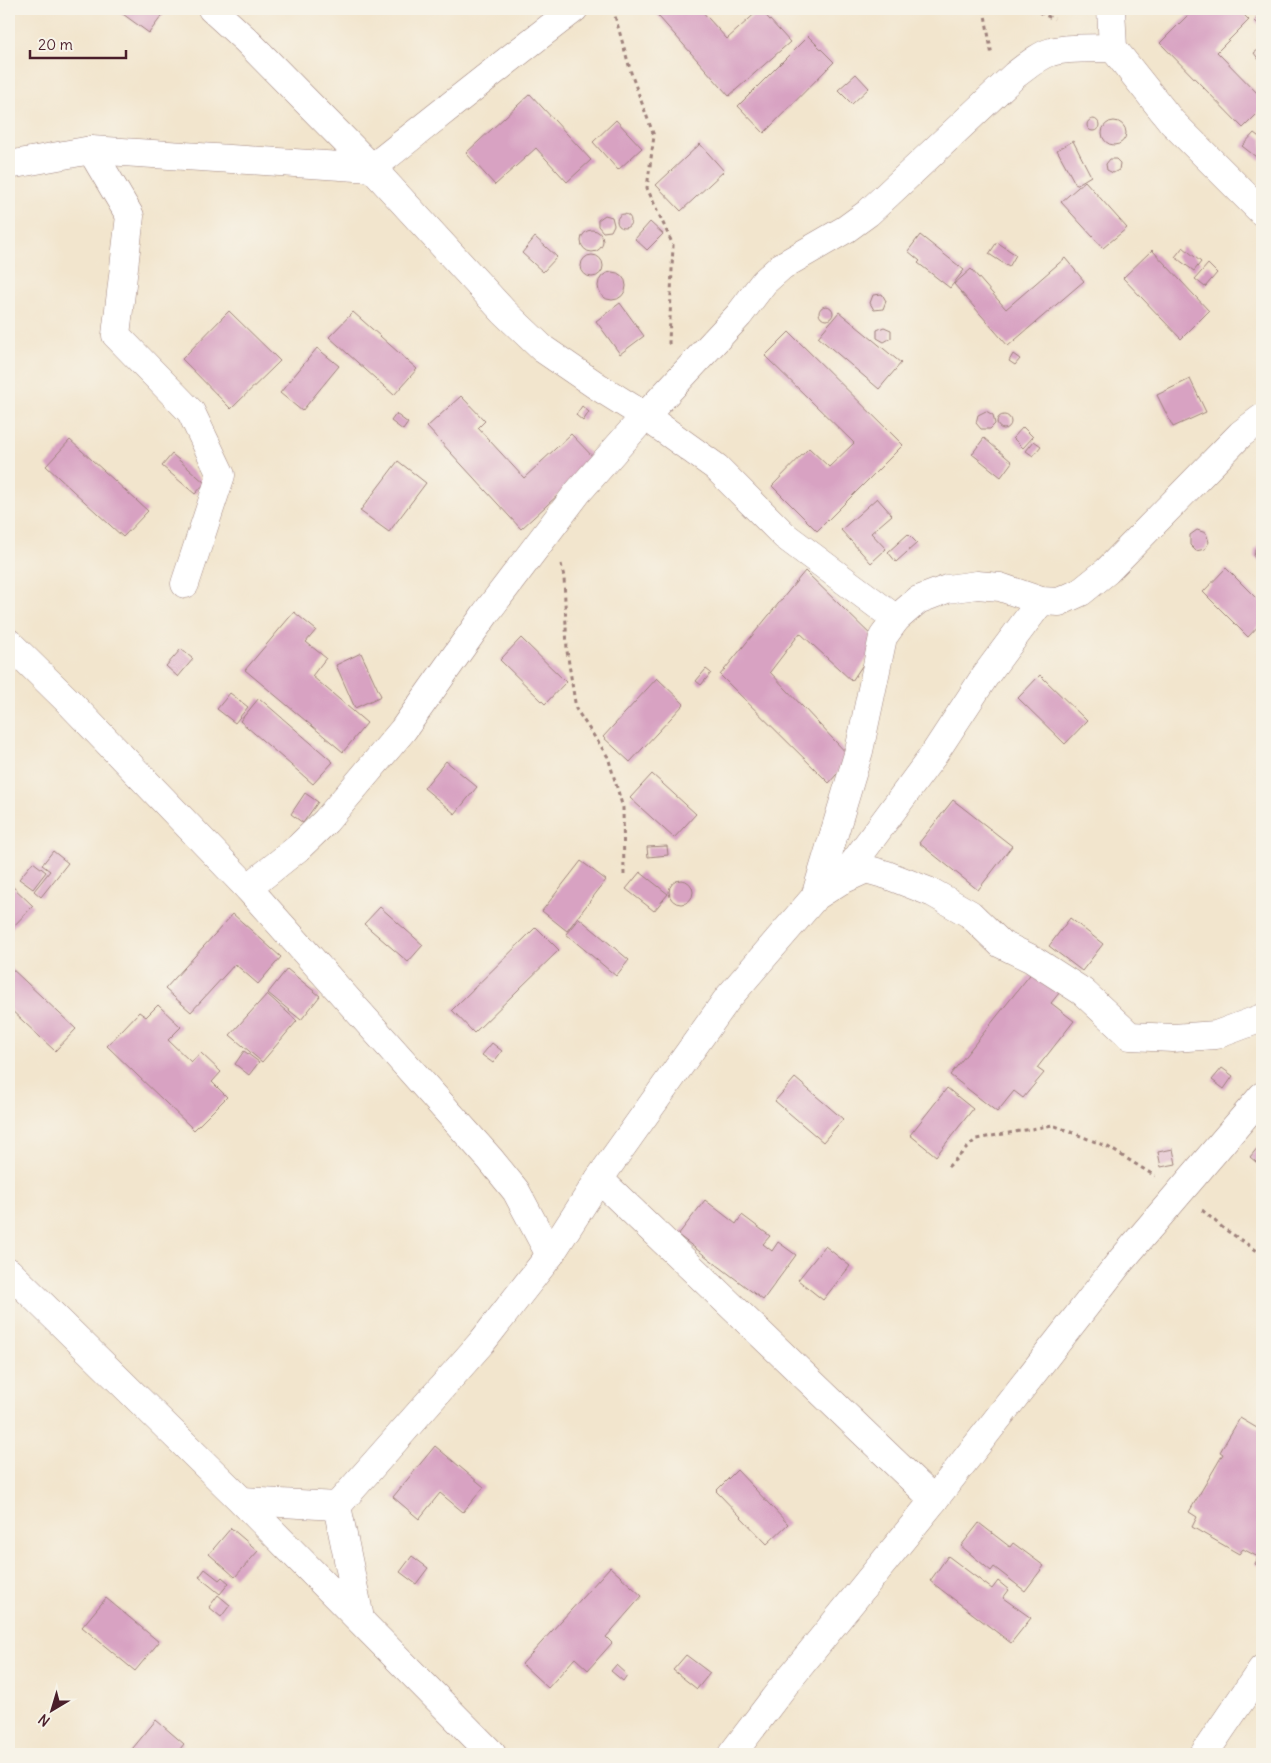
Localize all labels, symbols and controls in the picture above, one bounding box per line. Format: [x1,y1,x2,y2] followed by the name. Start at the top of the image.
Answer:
[30,28,126,60] scale bar
[38,35,73,54] text: 20 m
[28,1686,78,1736] north arrow
[35,1710,53,1730] text: N

